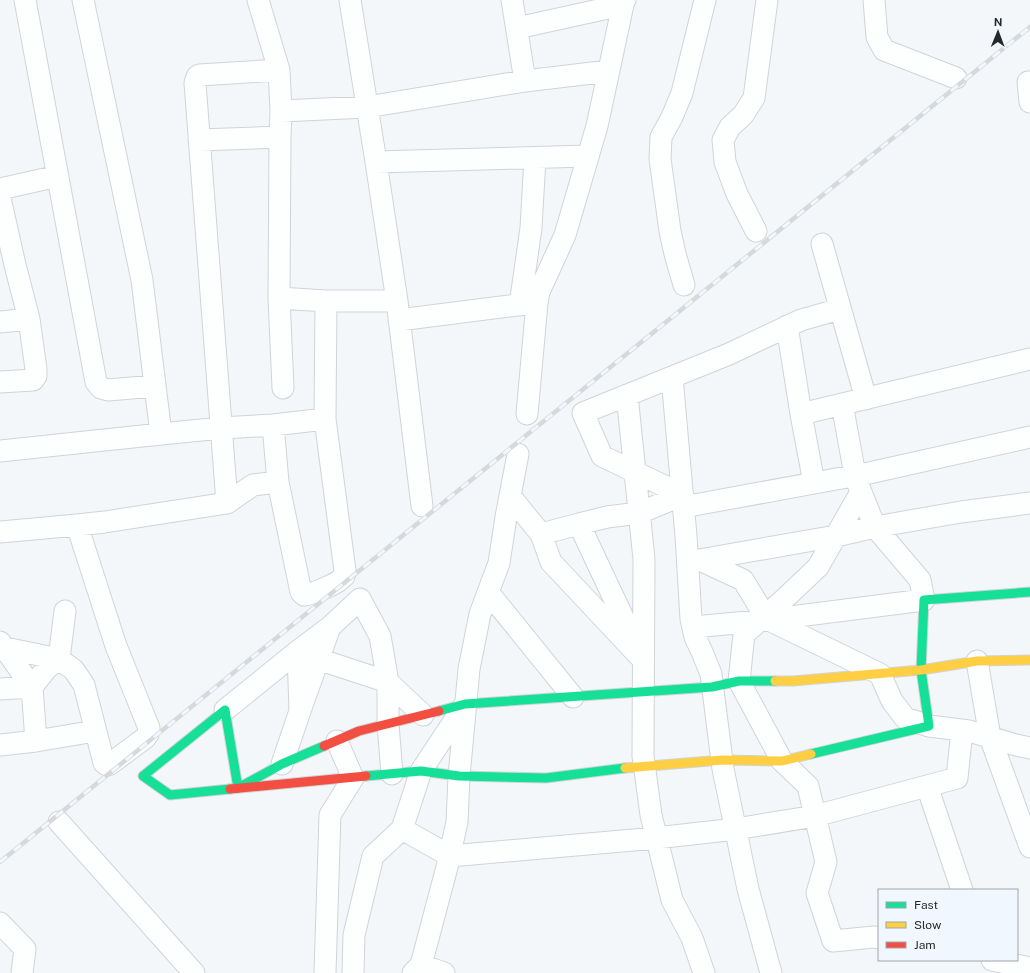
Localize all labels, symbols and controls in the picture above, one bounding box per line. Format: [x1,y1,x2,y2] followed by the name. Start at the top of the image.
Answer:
[978,12,1018,52] north arrow
[994,16,1003,28] text: N
[878,889,1018,961] legend
[914,898,939,912] text: Fast
[914,918,942,932] text: Slow
[914,938,936,952] text: Jam

